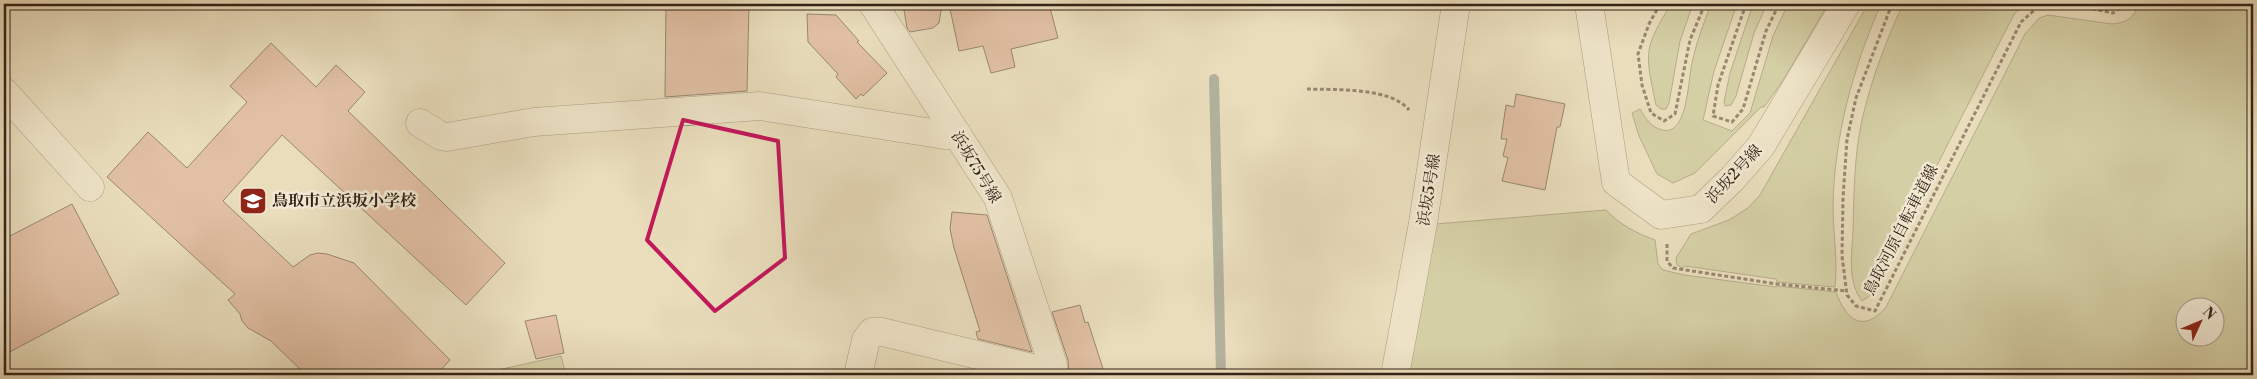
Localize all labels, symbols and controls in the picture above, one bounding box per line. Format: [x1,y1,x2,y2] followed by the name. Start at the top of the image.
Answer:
[947,127,1005,207] street label: 浜坂75号線
[1702,140,1766,208] street label: 浜坂2号線
[1413,152,1445,228] street label: 浜坂5号線
[1859,161,1943,299] street label: 鳥取河原自転車道線
[238,186,268,216] school or university icon: 鳥取市立浜坂小学校
[272,191,417,211] place label: 鳥取市立浜坂小学校
[2174,296,2224,346] north arrow
[2198,303,2219,324] text: N

